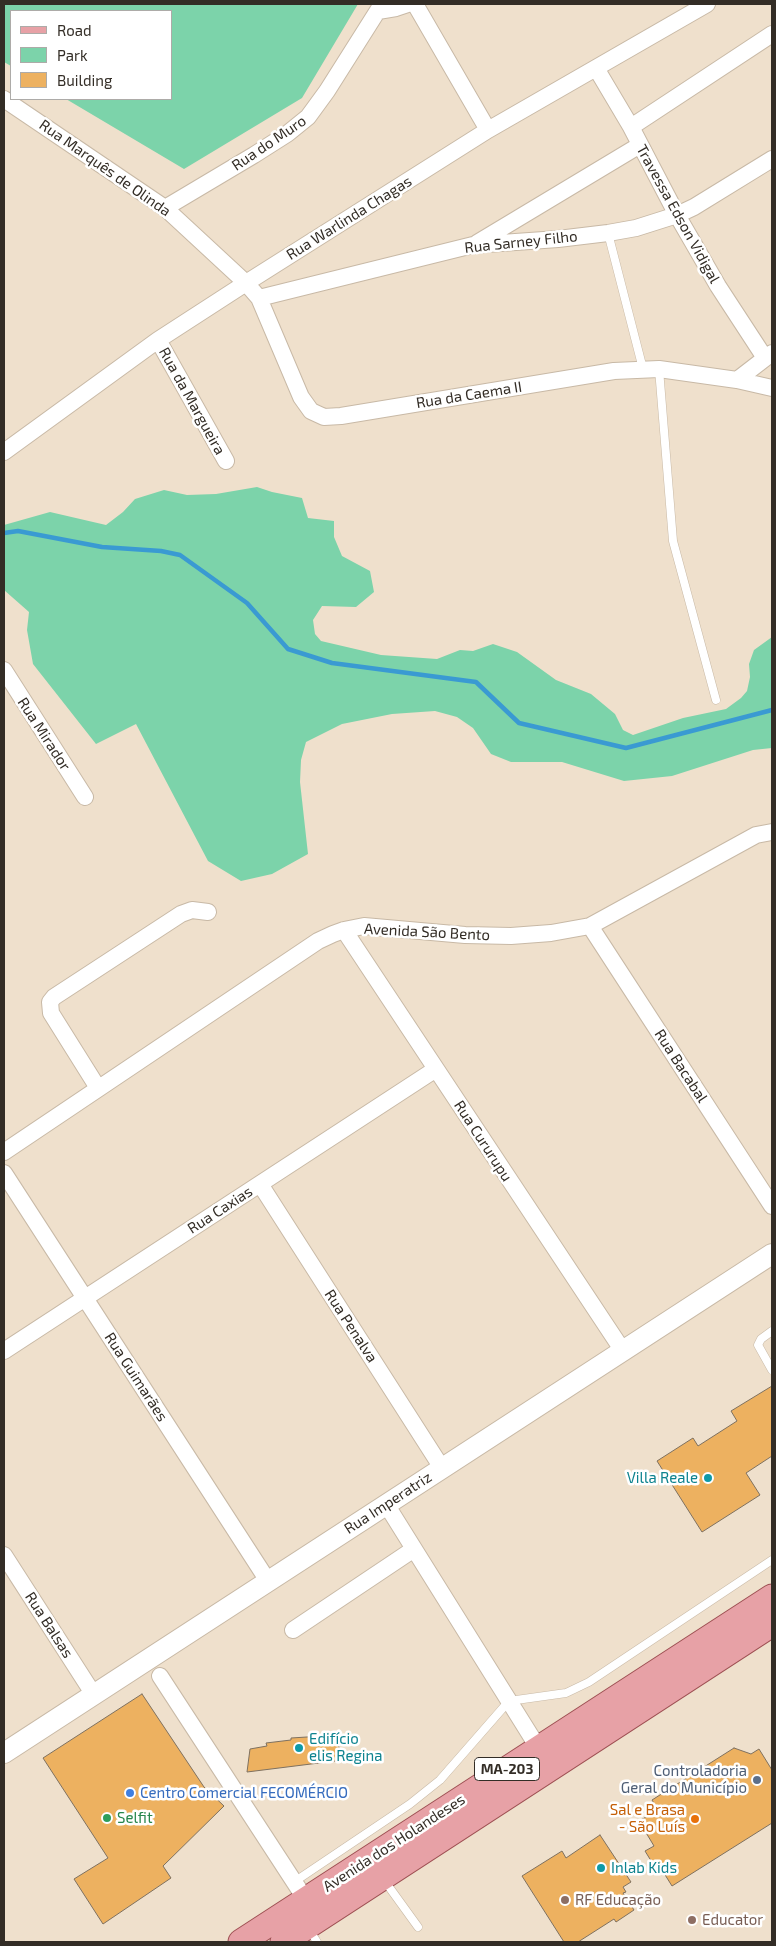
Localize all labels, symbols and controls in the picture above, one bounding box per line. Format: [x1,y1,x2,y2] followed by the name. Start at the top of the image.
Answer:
[10,10,172,100] legend
[57,21,92,39] text: Road
[57,46,88,64] text: Park
[57,71,112,89] text: Building
[228,112,310,174] street label: Rua do Muro
[36,116,174,220] street label: Rua Marquês de Olinda
[632,142,724,286] street label: Travessa Edson Vidigal
[283,172,415,264] street label: Rua Warlinda Chagas
[464,227,578,257] street label: Rua Sarney Filho
[155,344,229,458] street label: Rua da Margueira
[415,378,523,412] street label: Rua da Caema II
[14,694,74,774] street label: Rua Mirador
[363,920,491,944] street label: Avenida São Bento
[651,1026,711,1106] street label: Rua Bacabal
[450,1097,516,1185] street label: Rua Cururupu
[184,1182,256,1238] street label: Rua Caxias
[321,1286,381,1366] street label: Rua Penalva
[101,1329,171,1425] street label: Rua Guimarães
[341,1468,435,1538] street label: Rua Imperatriz
[627,1469,698,1487] place label: Villa Reale
[702,1472,714,1484] marker: Villa Reale
[21,1589,77,1661] street label: Rua Balsas
[309,1730,382,1765] place label: Edifício elis Regina
[293,1742,305,1754] marker: Edifício elis Regina
[474,1758,540,1780] road number: MA-203
[621,1762,747,1797] place label: Controladoria Geral do Município
[751,1774,763,1786] marker: Controladoria Geral do Município
[140,1784,348,1802] place label: Centro Comercial FECOMÉRCIO
[124,1787,136,1799] marker: Centro Comercial FECOMÉRCIO
[320,1790,468,1896] street label: Avenida dos Holandeses
[610,1801,685,1836] place label: Sal e Brasa - São Luís
[117,1809,153,1827] place label: Selfit
[101,1812,113,1824] marker: Selfit
[689,1813,701,1825] marker: Sal e Brasa - São Luís
[611,1859,677,1877] place label: Inlab Kids
[595,1862,607,1874] marker: Inlab Kids
[575,1891,661,1909] place label: RF Educação
[559,1894,571,1906] marker: RF Educação
[702,1911,763,1929] place label: Educator
[686,1914,698,1926] marker: Educator

